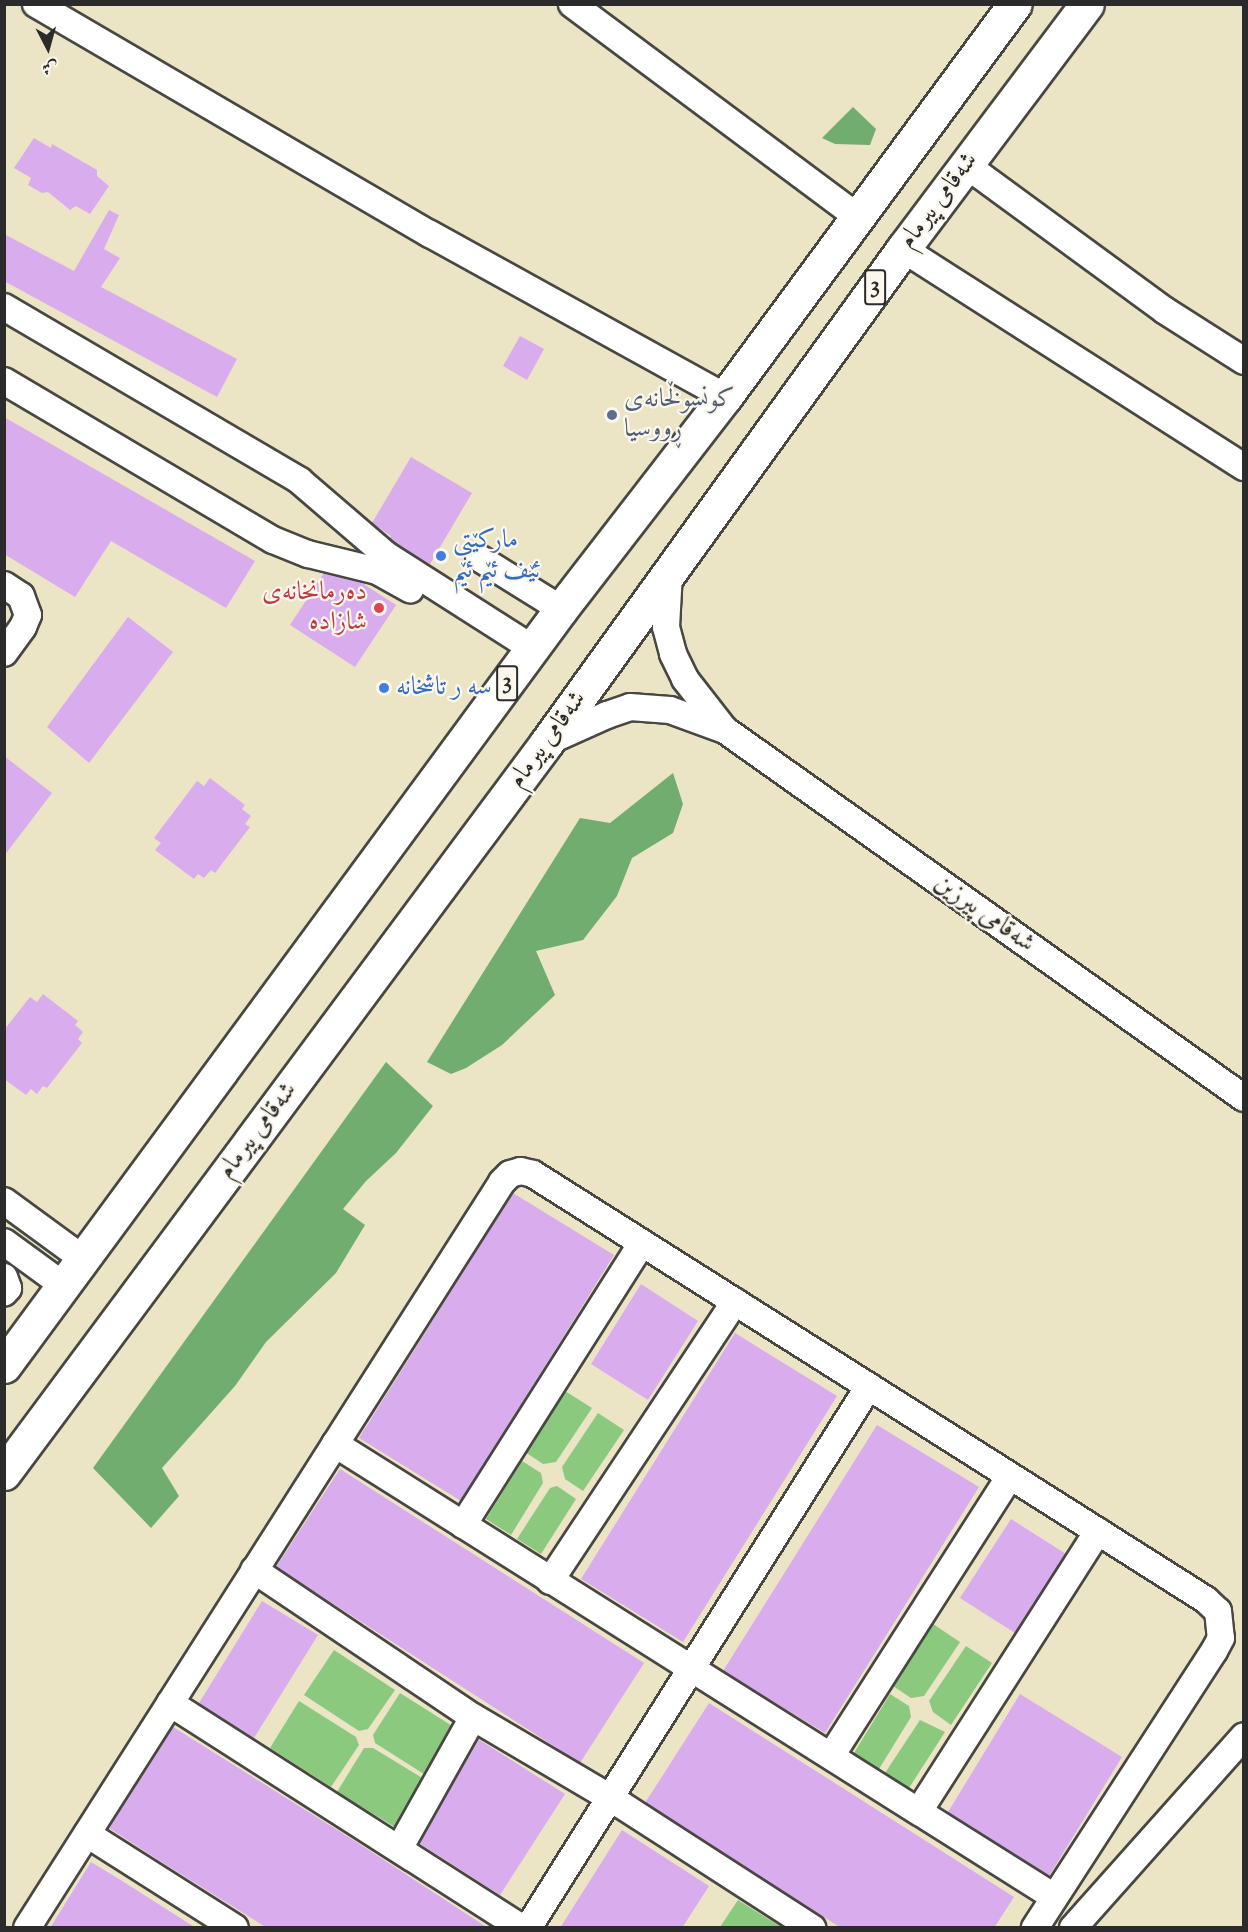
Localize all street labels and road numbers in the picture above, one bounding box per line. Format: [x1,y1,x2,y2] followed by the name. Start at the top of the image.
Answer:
[892,146,986,256] street label: شەقامی پیرمام
[863,266,887,308] road number: 3
[495,662,519,704] road number: 3
[502,685,594,795] street label: شەقامی پیرمام
[927,868,1041,960] street label: شەقامی پیرزین
[211,1076,305,1186] street label: شەقامی پیرمام

